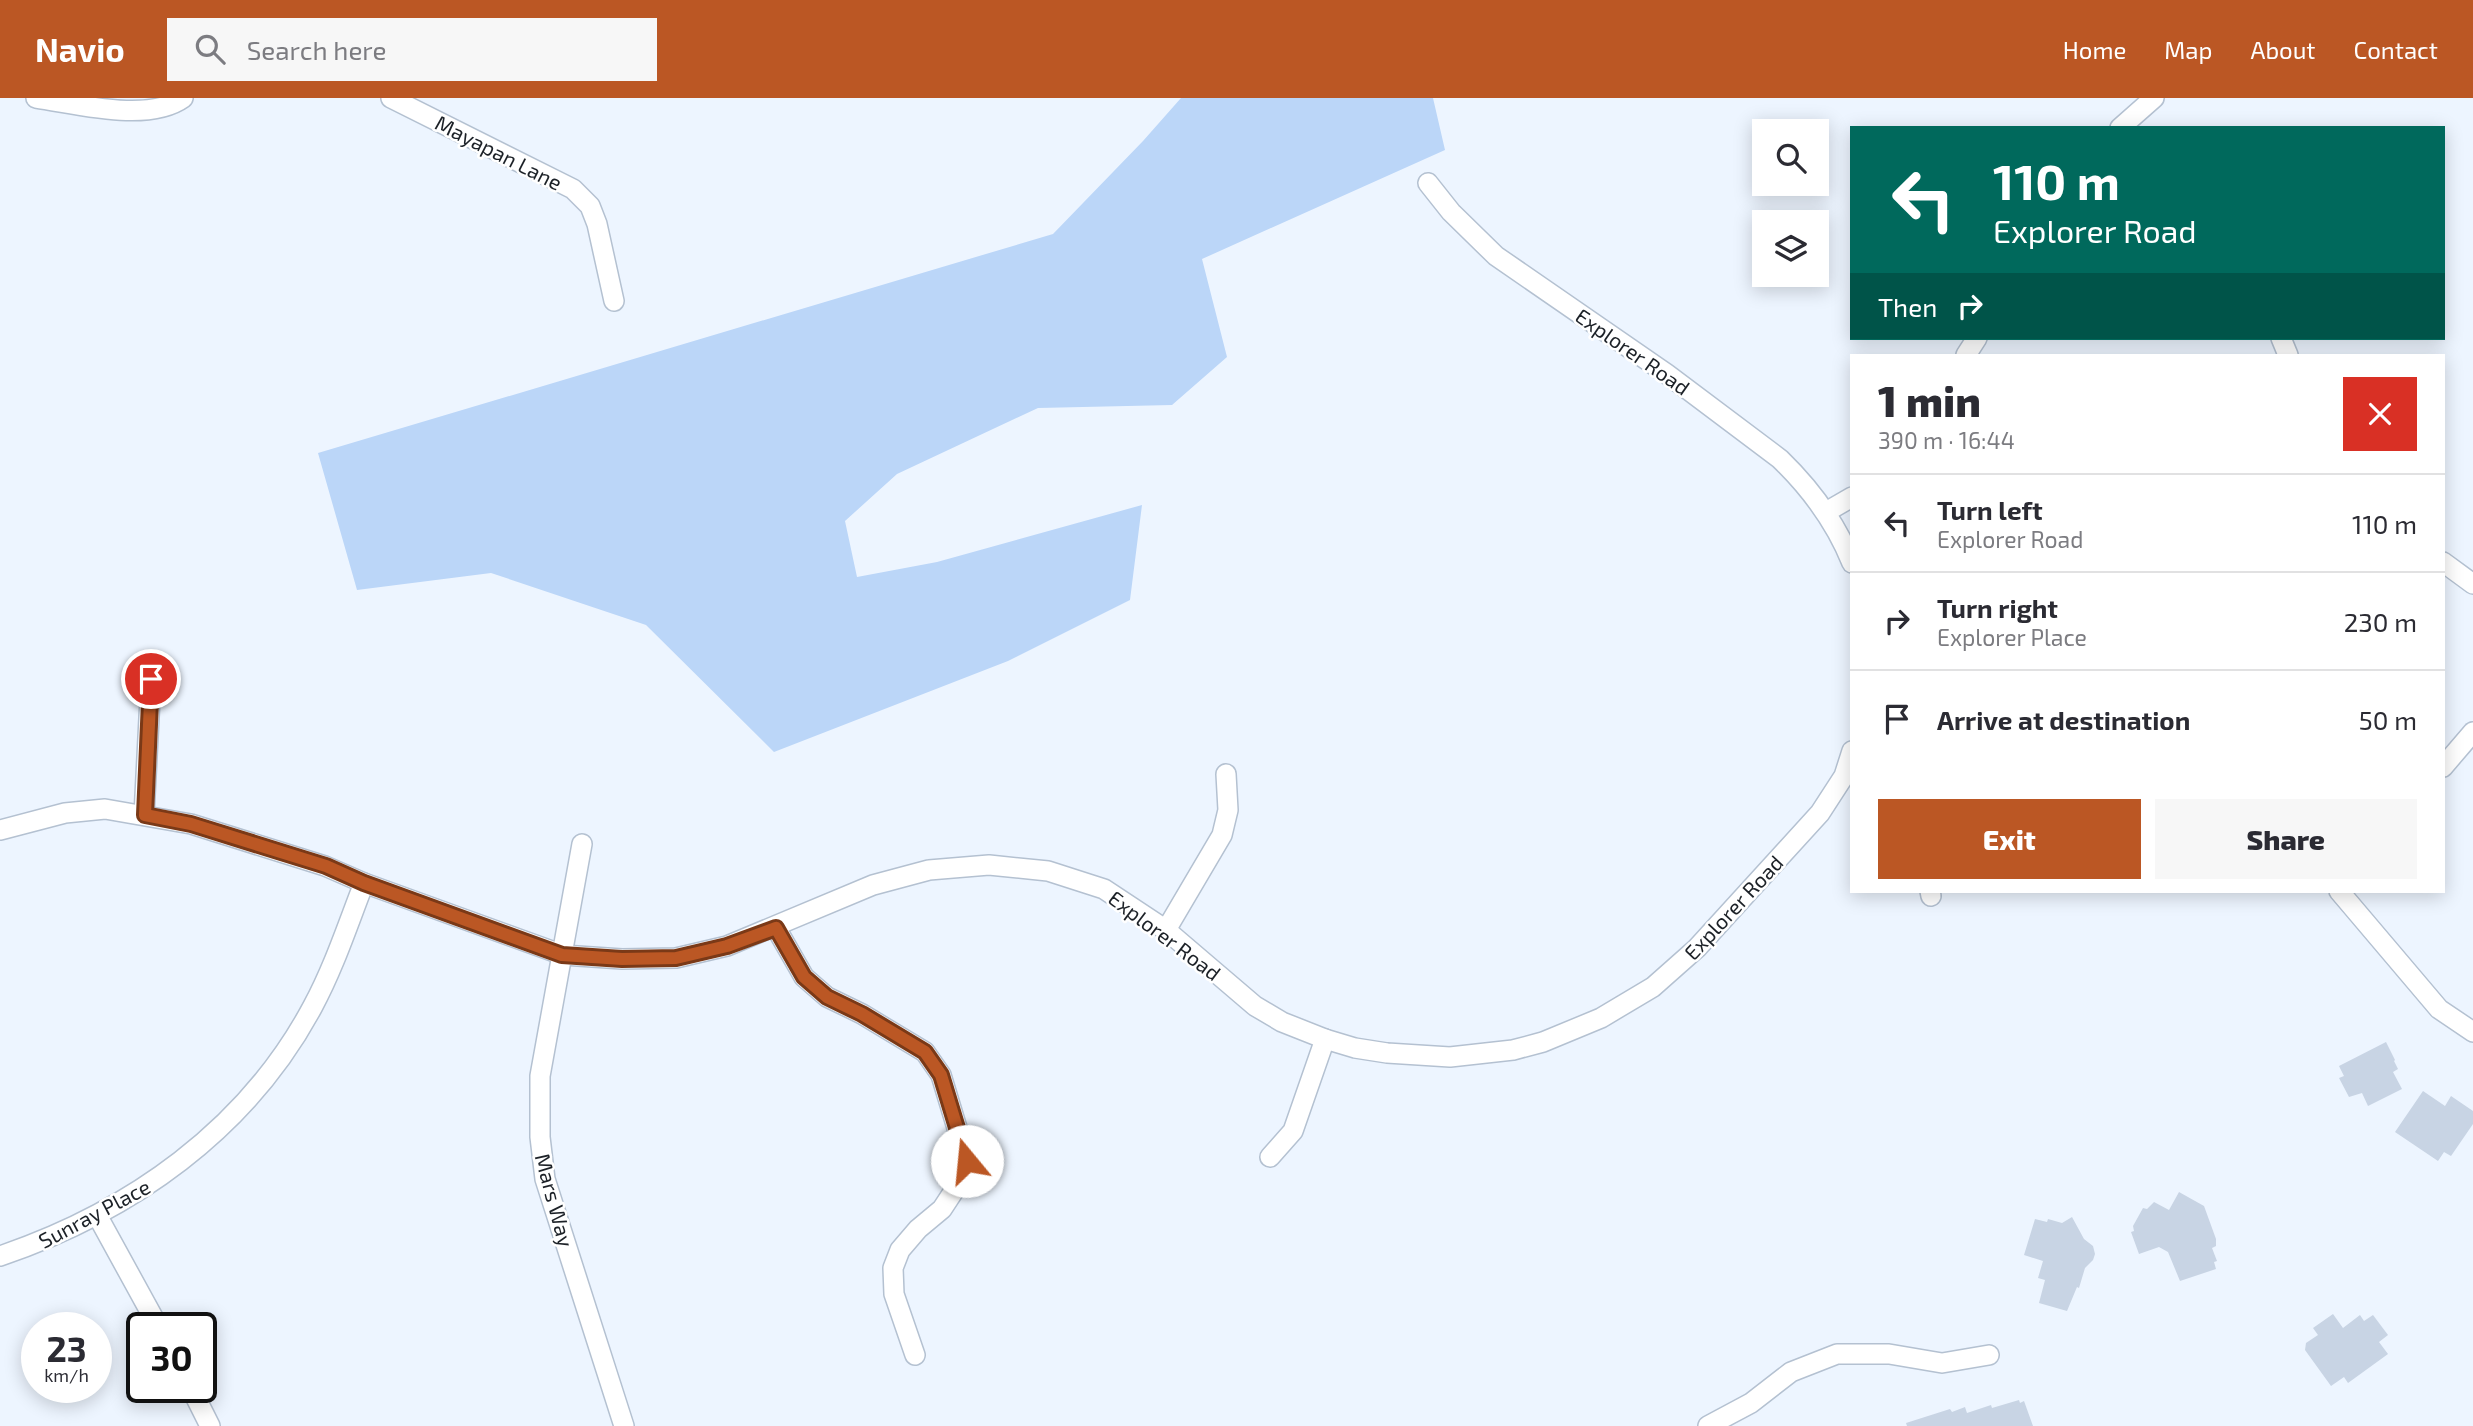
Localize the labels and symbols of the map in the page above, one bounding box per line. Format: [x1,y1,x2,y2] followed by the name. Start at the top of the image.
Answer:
[431,109,567,195] street label: Mayapan Lane
[1571,302,1695,400] street label: Explorer Road
[121,649,181,709] pin
[1678,850,1788,964] street label: Explorer Road
[1104,885,1226,985] street label: Explorer Road
[930,1124,1004,1198] position arrow
[531,1151,579,1249] street label: Mars Way
[34,1173,154,1253] street label: Sunray Place
[126,1312,217,1403] speed limit sign: 30

